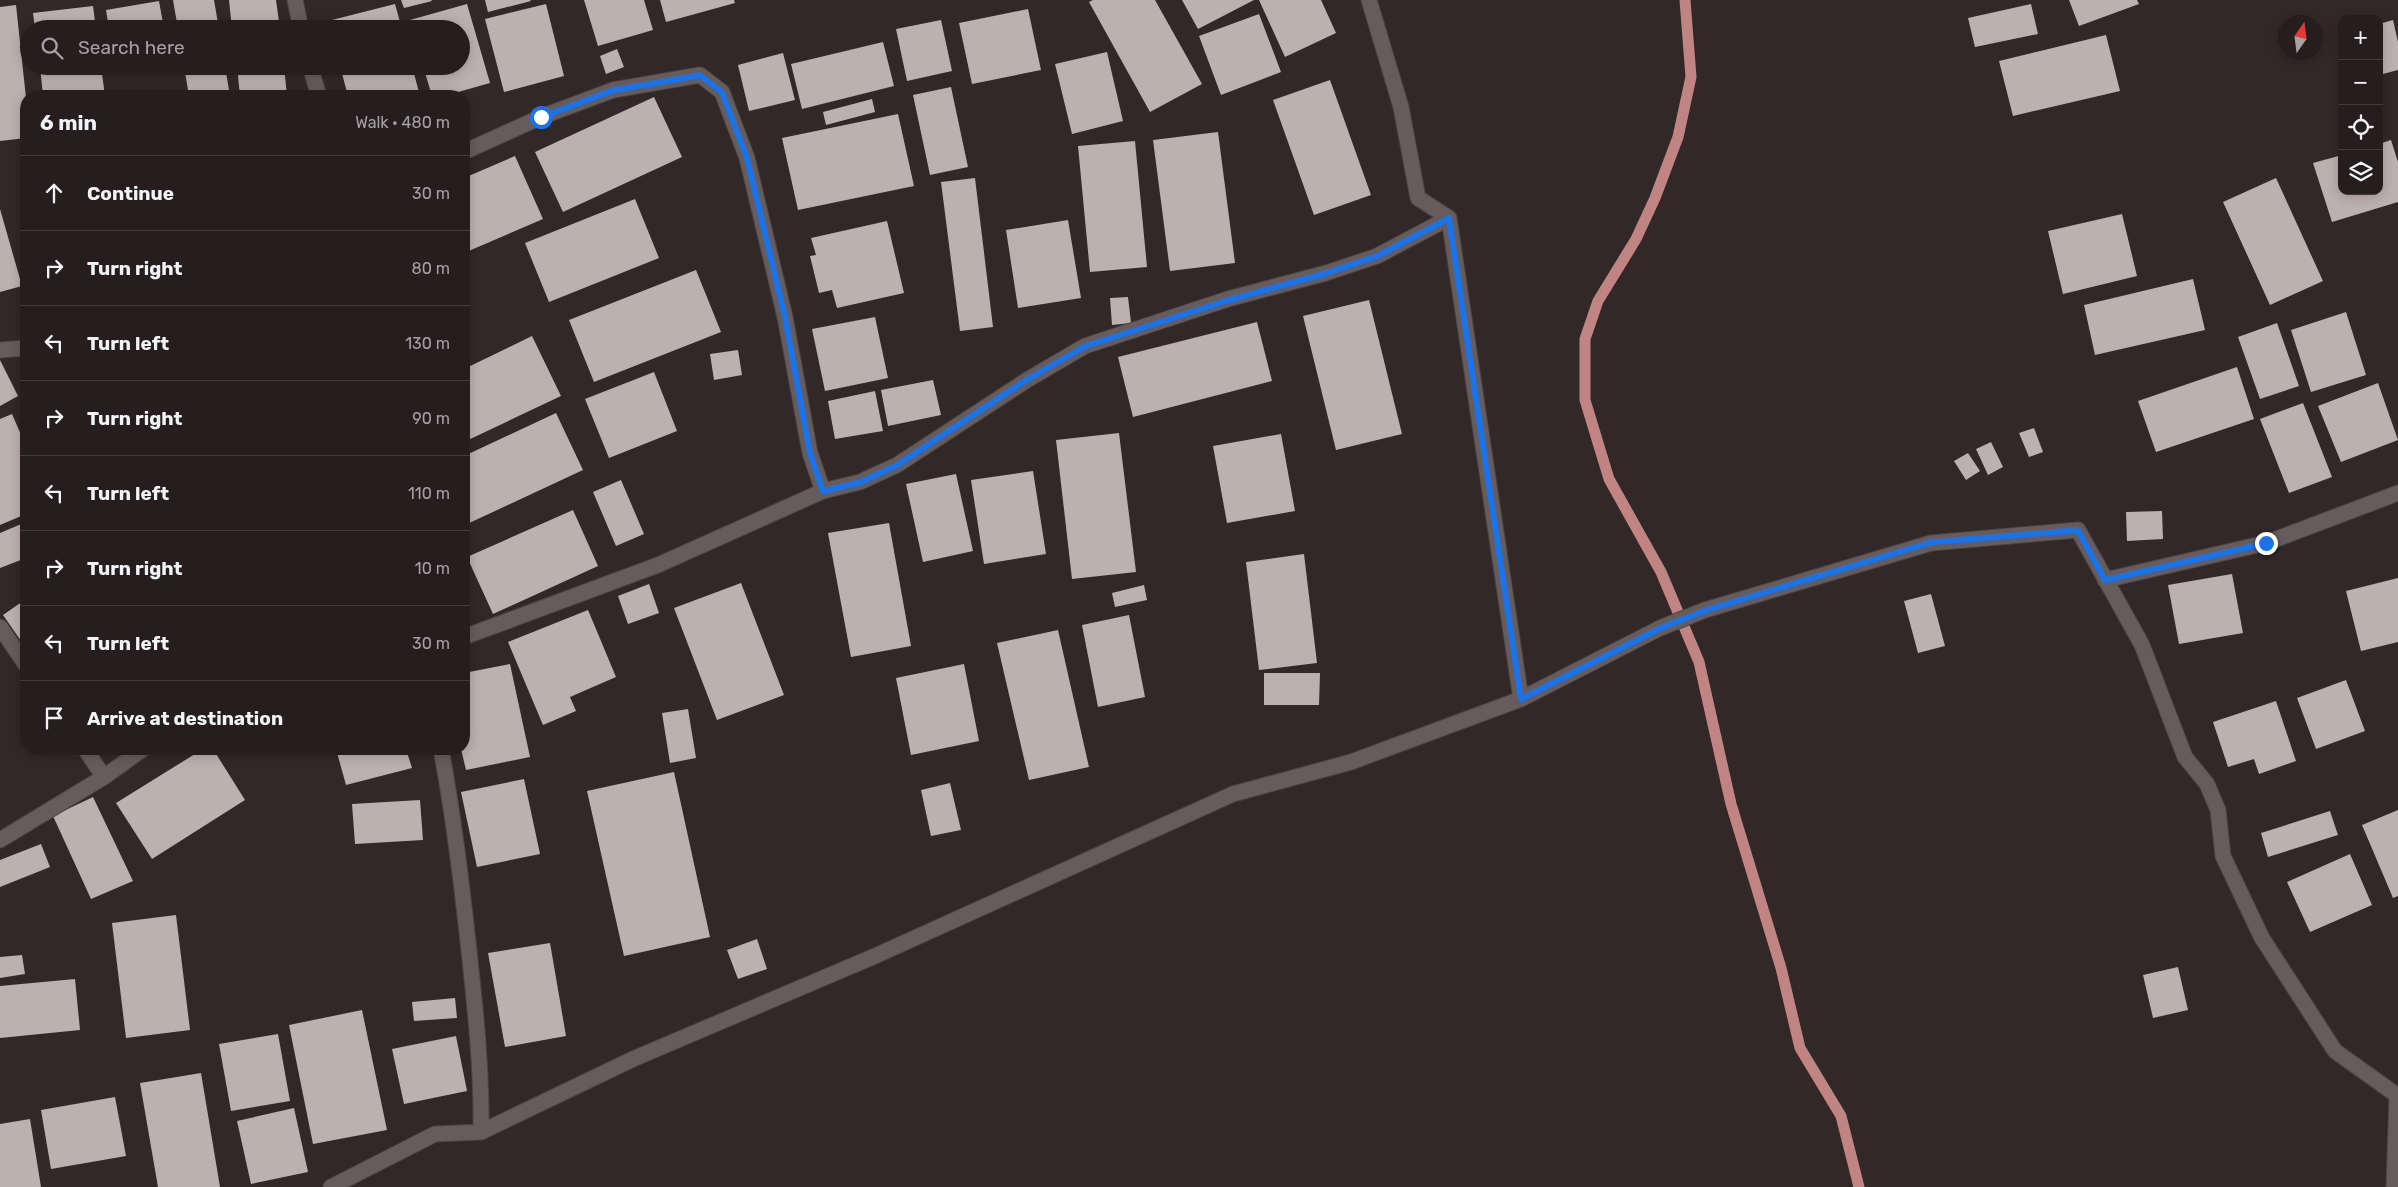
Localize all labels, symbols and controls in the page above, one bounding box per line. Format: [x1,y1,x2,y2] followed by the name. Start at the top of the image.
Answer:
[2278,15,2323,60] north arrow
[2338,15,2383,195] map controls
[2338,15,2383,60] button: +
[20,20,470,75] search box
[38,34,66,62] icon: search
[78,36,185,59] text: Search here
[2338,60,2383,105] button: −
[2338,105,2383,150] button: locate
[530,106,553,129] route start
[40,110,97,135] text: 6 min
[355,113,450,132] text: Walk · 480 m
[2338,150,2383,195] button: layers
[40,179,68,207] icon: ahead
[87,182,174,205] text: Continue
[412,184,450,203] text: 30 m
[40,254,68,282] icon: right
[87,257,182,280] text: Turn right
[412,259,450,278] text: 80 m
[40,329,68,357] icon: left
[87,332,169,355] text: Turn left
[405,334,450,353] text: 130 m
[40,404,68,432] icon: right
[87,407,182,430] text: Turn right
[412,409,450,428] text: 90 m
[40,479,68,507] icon: left
[87,482,169,505] text: Turn left
[408,484,450,503] text: 110 m
[2255,532,2278,555] route end
[40,554,68,582] icon: right
[87,557,182,580] text: Turn right
[415,559,450,578] text: 10 m
[40,629,68,657] icon: left
[87,632,169,655] text: Turn left
[412,634,450,653] text: 30 m
[40,704,68,732] icon: arrive
[87,707,283,730] text: Arrive at destination

